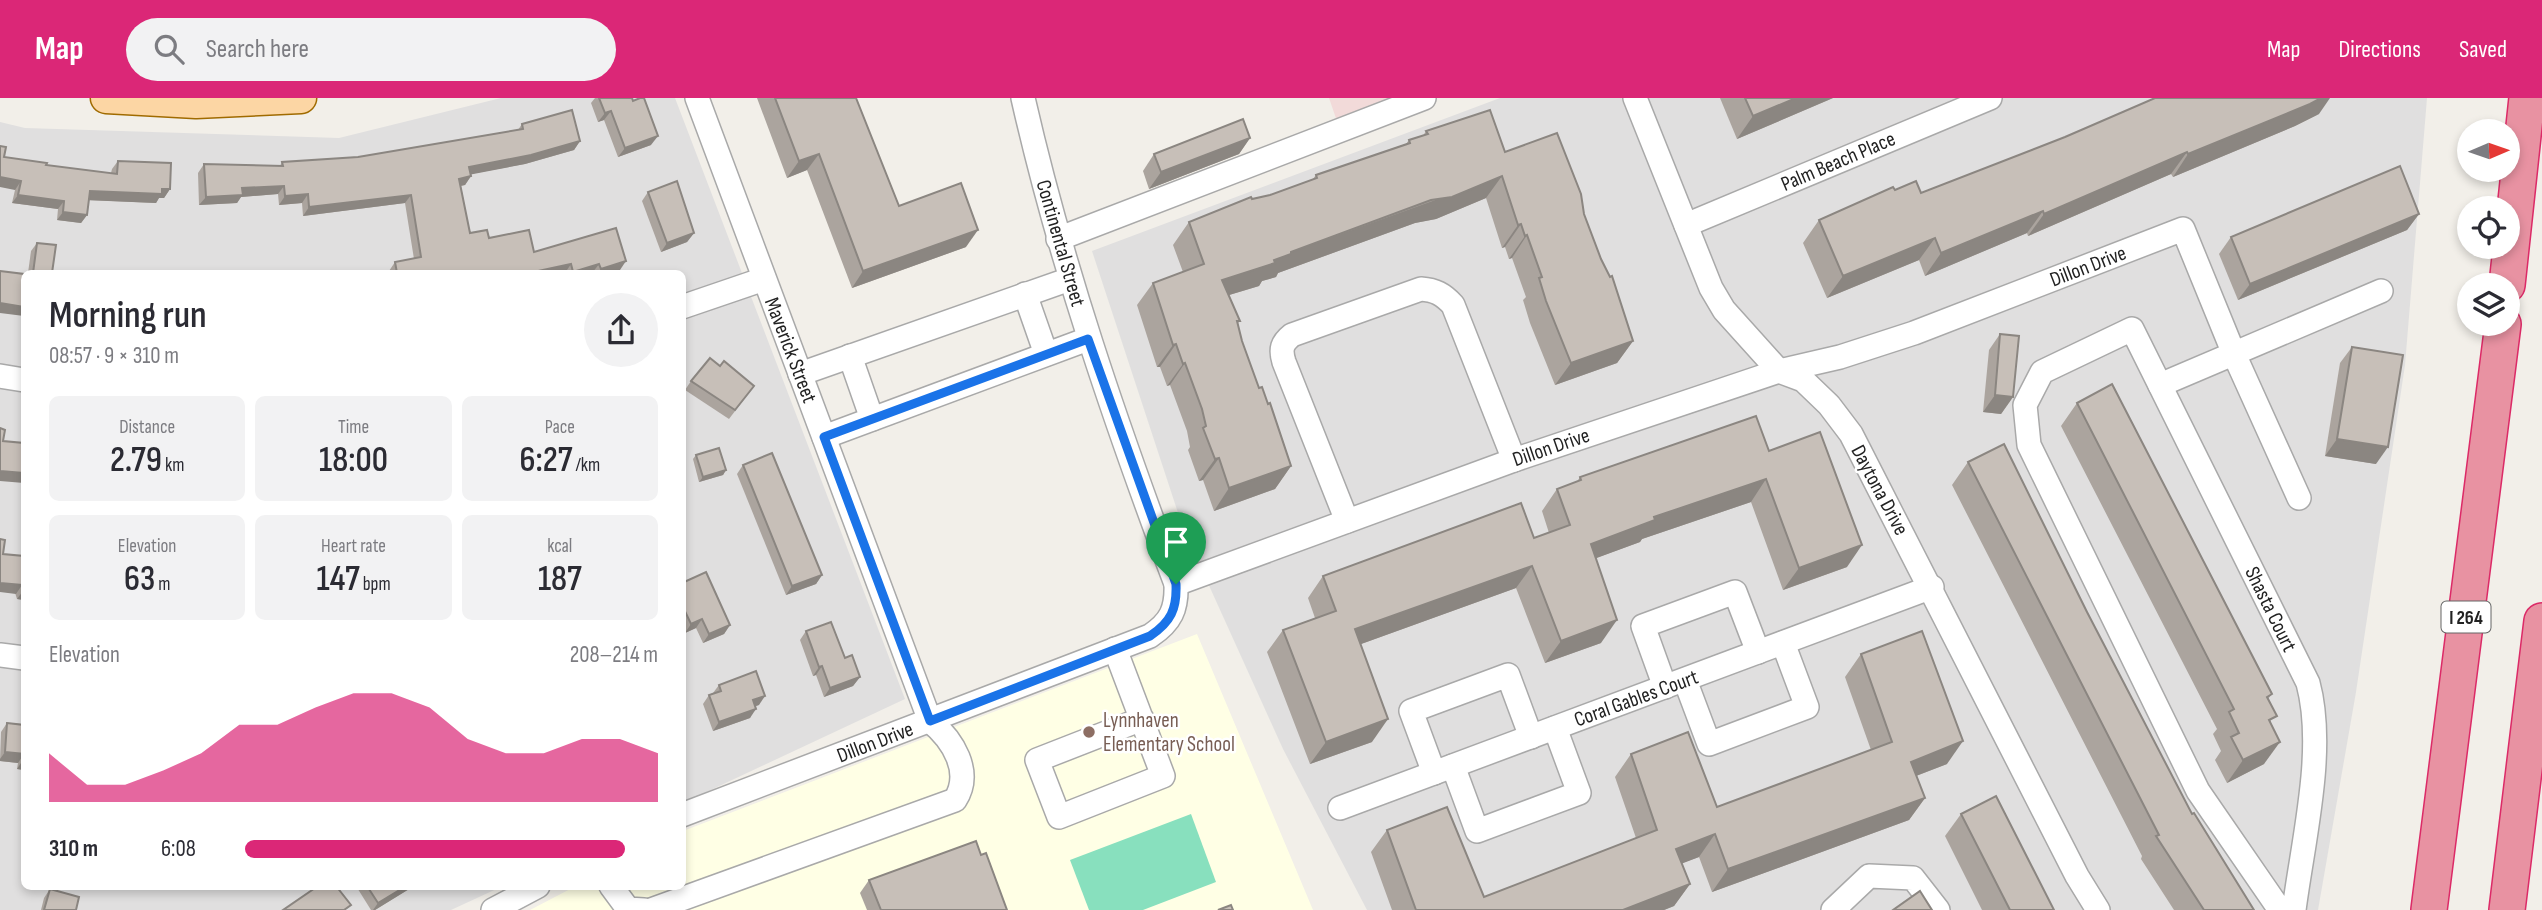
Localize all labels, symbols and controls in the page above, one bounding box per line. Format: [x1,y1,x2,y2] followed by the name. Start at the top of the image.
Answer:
[126,18,616,81] search box
[35,29,84,69] text: Map
[150,30,188,68] icon: search
[206,34,309,65] text: Search here
[2267,35,2300,64] text: Map
[2338,35,2421,64] text: Directions
[2459,35,2507,64] text: Saved
[2457,119,2520,182] north arrow
[2457,119,2520,336] map controls
[1777,126,1899,197] street label: Palm Beach Place
[1030,177,1091,309] street label: Continental Street
[2457,196,2520,259] button: locate
[2046,241,2130,292] street label: Dillon Drive
[2457,273,2520,336] button: layers
[49,293,207,338] text: Morning run
[584,293,658,367] button: share
[759,294,822,406] street label: Maverick Street
[49,342,179,370] text: 08:57 · 9 × 310 m
[119,416,175,439] text: Distance
[338,416,369,439] text: Time
[545,416,575,439] text: Pace
[1509,423,1593,472] street label: Dillon Drive
[110,439,162,482] text: 2.79
[319,439,388,482] text: 18:00
[519,439,572,482] text: 6:27
[1845,441,1914,540] street label: Daytona Drive
[162,454,184,477] text: km
[572,454,600,477] text: /km
[1146,512,1206,584] pin
[1157,523,1195,561] icon: arrive
[118,535,176,558] text: Elevation
[321,535,386,558] text: Heart rate
[547,535,572,558] text: kcal
[124,558,155,601] text: 63
[316,558,360,601] text: 147
[538,558,582,601] text: 187
[2239,563,2302,656] street label: Shasta Court
[155,573,170,596] text: m
[360,573,391,596] text: bpm
[2442,602,2490,632] road number: I 264
[49,641,120,669] text: Elevation
[570,641,658,669] text: 208–214 m
[1571,664,1702,733] street label: Coral Gables Court
[1103,708,1235,757] place label: Lynnhaven Elementary School
[833,717,917,768] street label: Dillon Drive
[1081,724,1097,740] marker: Lynnhaven Elementary School
[49,835,98,863] text: 310 m
[161,835,196,863] text: 6:08

